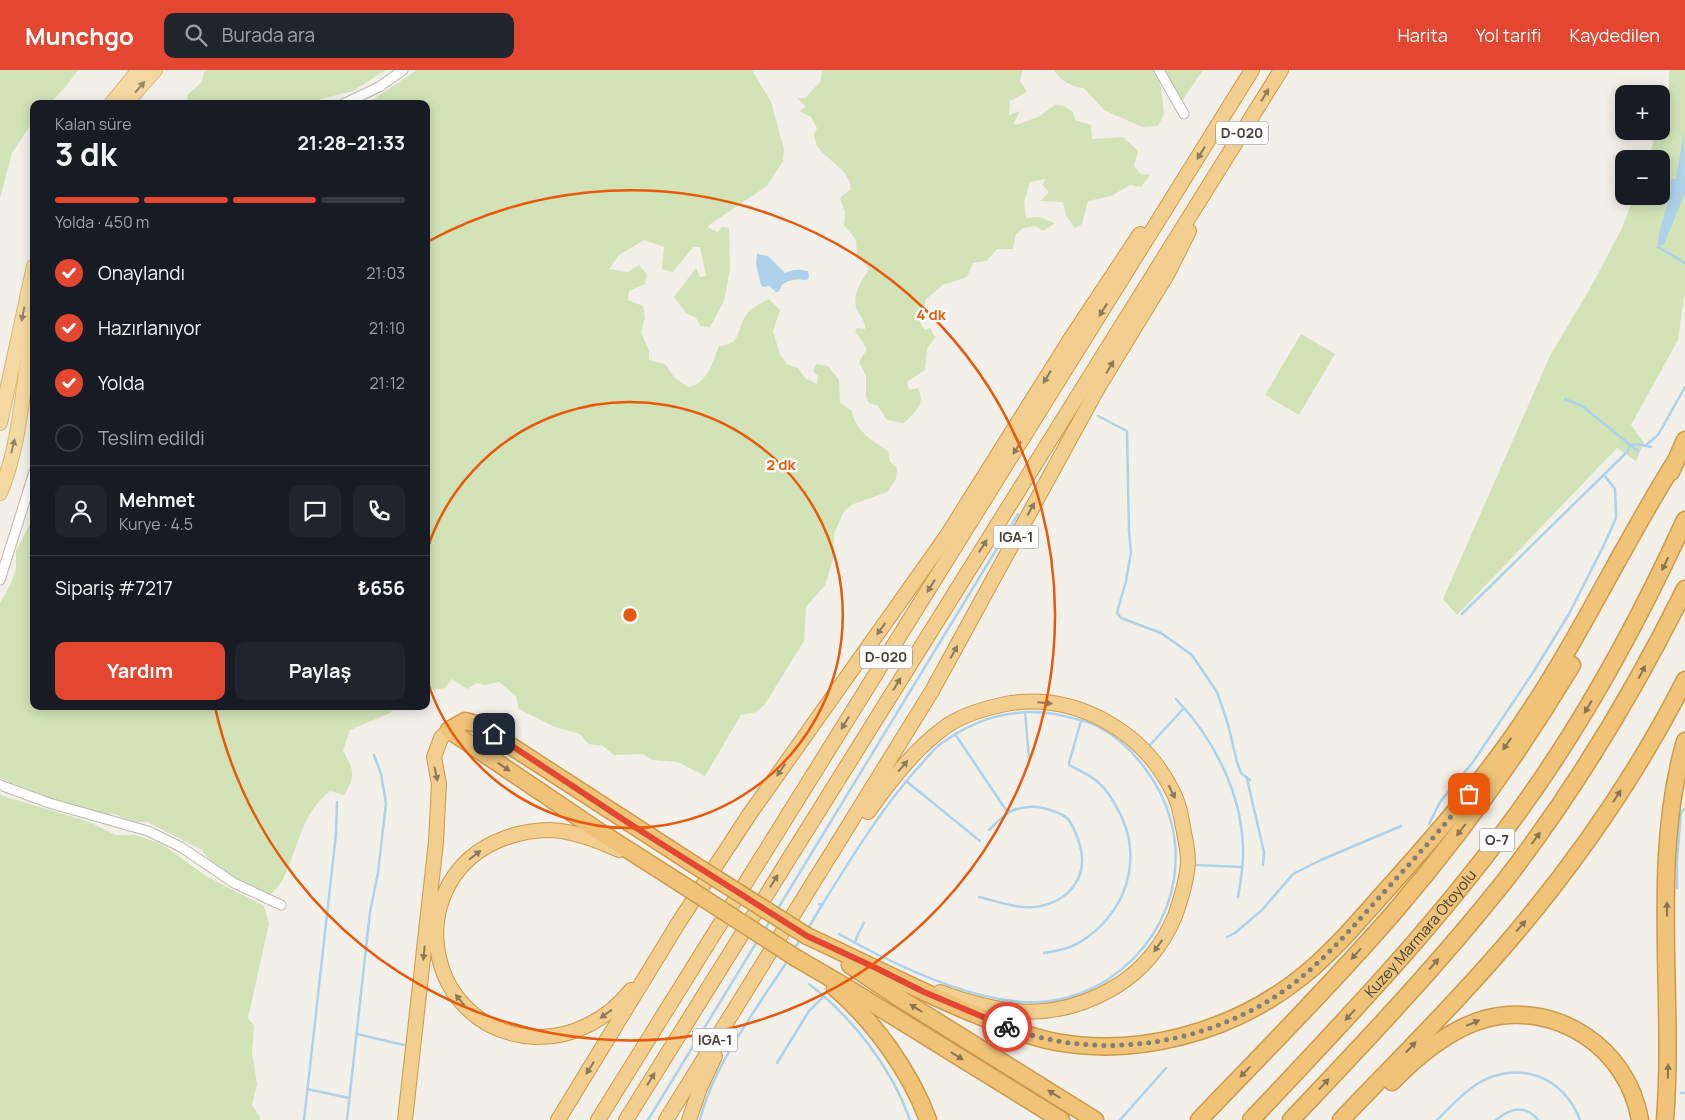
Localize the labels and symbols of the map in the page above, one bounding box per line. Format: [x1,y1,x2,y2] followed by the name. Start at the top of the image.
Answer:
[134,81,146,93] one-way arrow
[1261,88,1270,101] one-way arrow
[1216,122,1268,144] road number: D-020
[1196,146,1205,160] one-way arrow
[1098,303,1107,316] one-way arrow
[916,304,947,325] text: 4 dk
[19,306,27,322] one-way arrow
[1105,361,1114,374] one-way arrow
[1042,370,1052,384] one-way arrow
[9,439,17,454] one-way arrow
[1013,441,1022,454] one-way arrow
[766,454,797,475] text: 2 dk
[1027,502,1035,517] one-way arrow
[994,526,1038,548] road number: IGA-1
[978,539,988,552] one-way arrow
[1660,557,1668,571] one-way arrow
[927,579,936,592] one-way arrow
[621,606,639,624] centre of rings
[876,623,886,636] one-way arrow
[950,645,958,660] one-way arrow
[860,646,912,668] road number: D-020
[1638,664,1646,679] one-way arrow
[893,677,902,690] one-way arrow
[1038,699,1054,707] one-way arrow
[1583,700,1592,714] one-way arrow
[473,713,515,755] pin
[840,717,850,730] one-way arrow
[1502,737,1512,751] one-way arrow
[897,761,909,773] one-way arrow
[497,762,511,772] one-way arrow
[776,763,786,777] one-way arrow
[432,766,440,781] one-way arrow
[1448,773,1490,815] pin
[1168,784,1176,799] one-way arrow
[1613,789,1622,803] one-way arrow
[1455,823,1466,836] one-way arrow
[1480,828,1514,852] road number: O-7
[1531,831,1541,845] one-way arrow
[468,850,481,861] one-way arrow
[1360,865,1481,1002] street label: Kuzey Marmara Otoyolu
[769,874,779,888] one-way arrow
[1663,901,1671,917] one-way arrow
[1515,920,1526,933] one-way arrow
[1153,939,1163,952] one-way arrow
[420,945,428,961] one-way arrow
[1350,948,1362,960] one-way arrow
[1428,959,1440,971] one-way arrow
[454,993,465,1006] one-way arrow
[982,1002,1032,1052] courier
[909,1003,922,1013] one-way arrow
[600,1009,613,1020] one-way arrow
[1344,1009,1356,1021] one-way arrow
[1466,1019,1480,1027] one-way arrow
[692,1028,738,1052] road number: IGA-1
[1405,1041,1417,1053] one-way arrow
[951,1051,964,1060] one-way arrow
[585,1062,594,1075] one-way arrow
[1664,1063,1672,1079] one-way arrow
[1239,1066,1251,1078] one-way arrow
[647,1072,656,1085] one-way arrow
[1319,1078,1330,1091] one-way arrow
[1047,1089,1060,1099] one-way arrow

